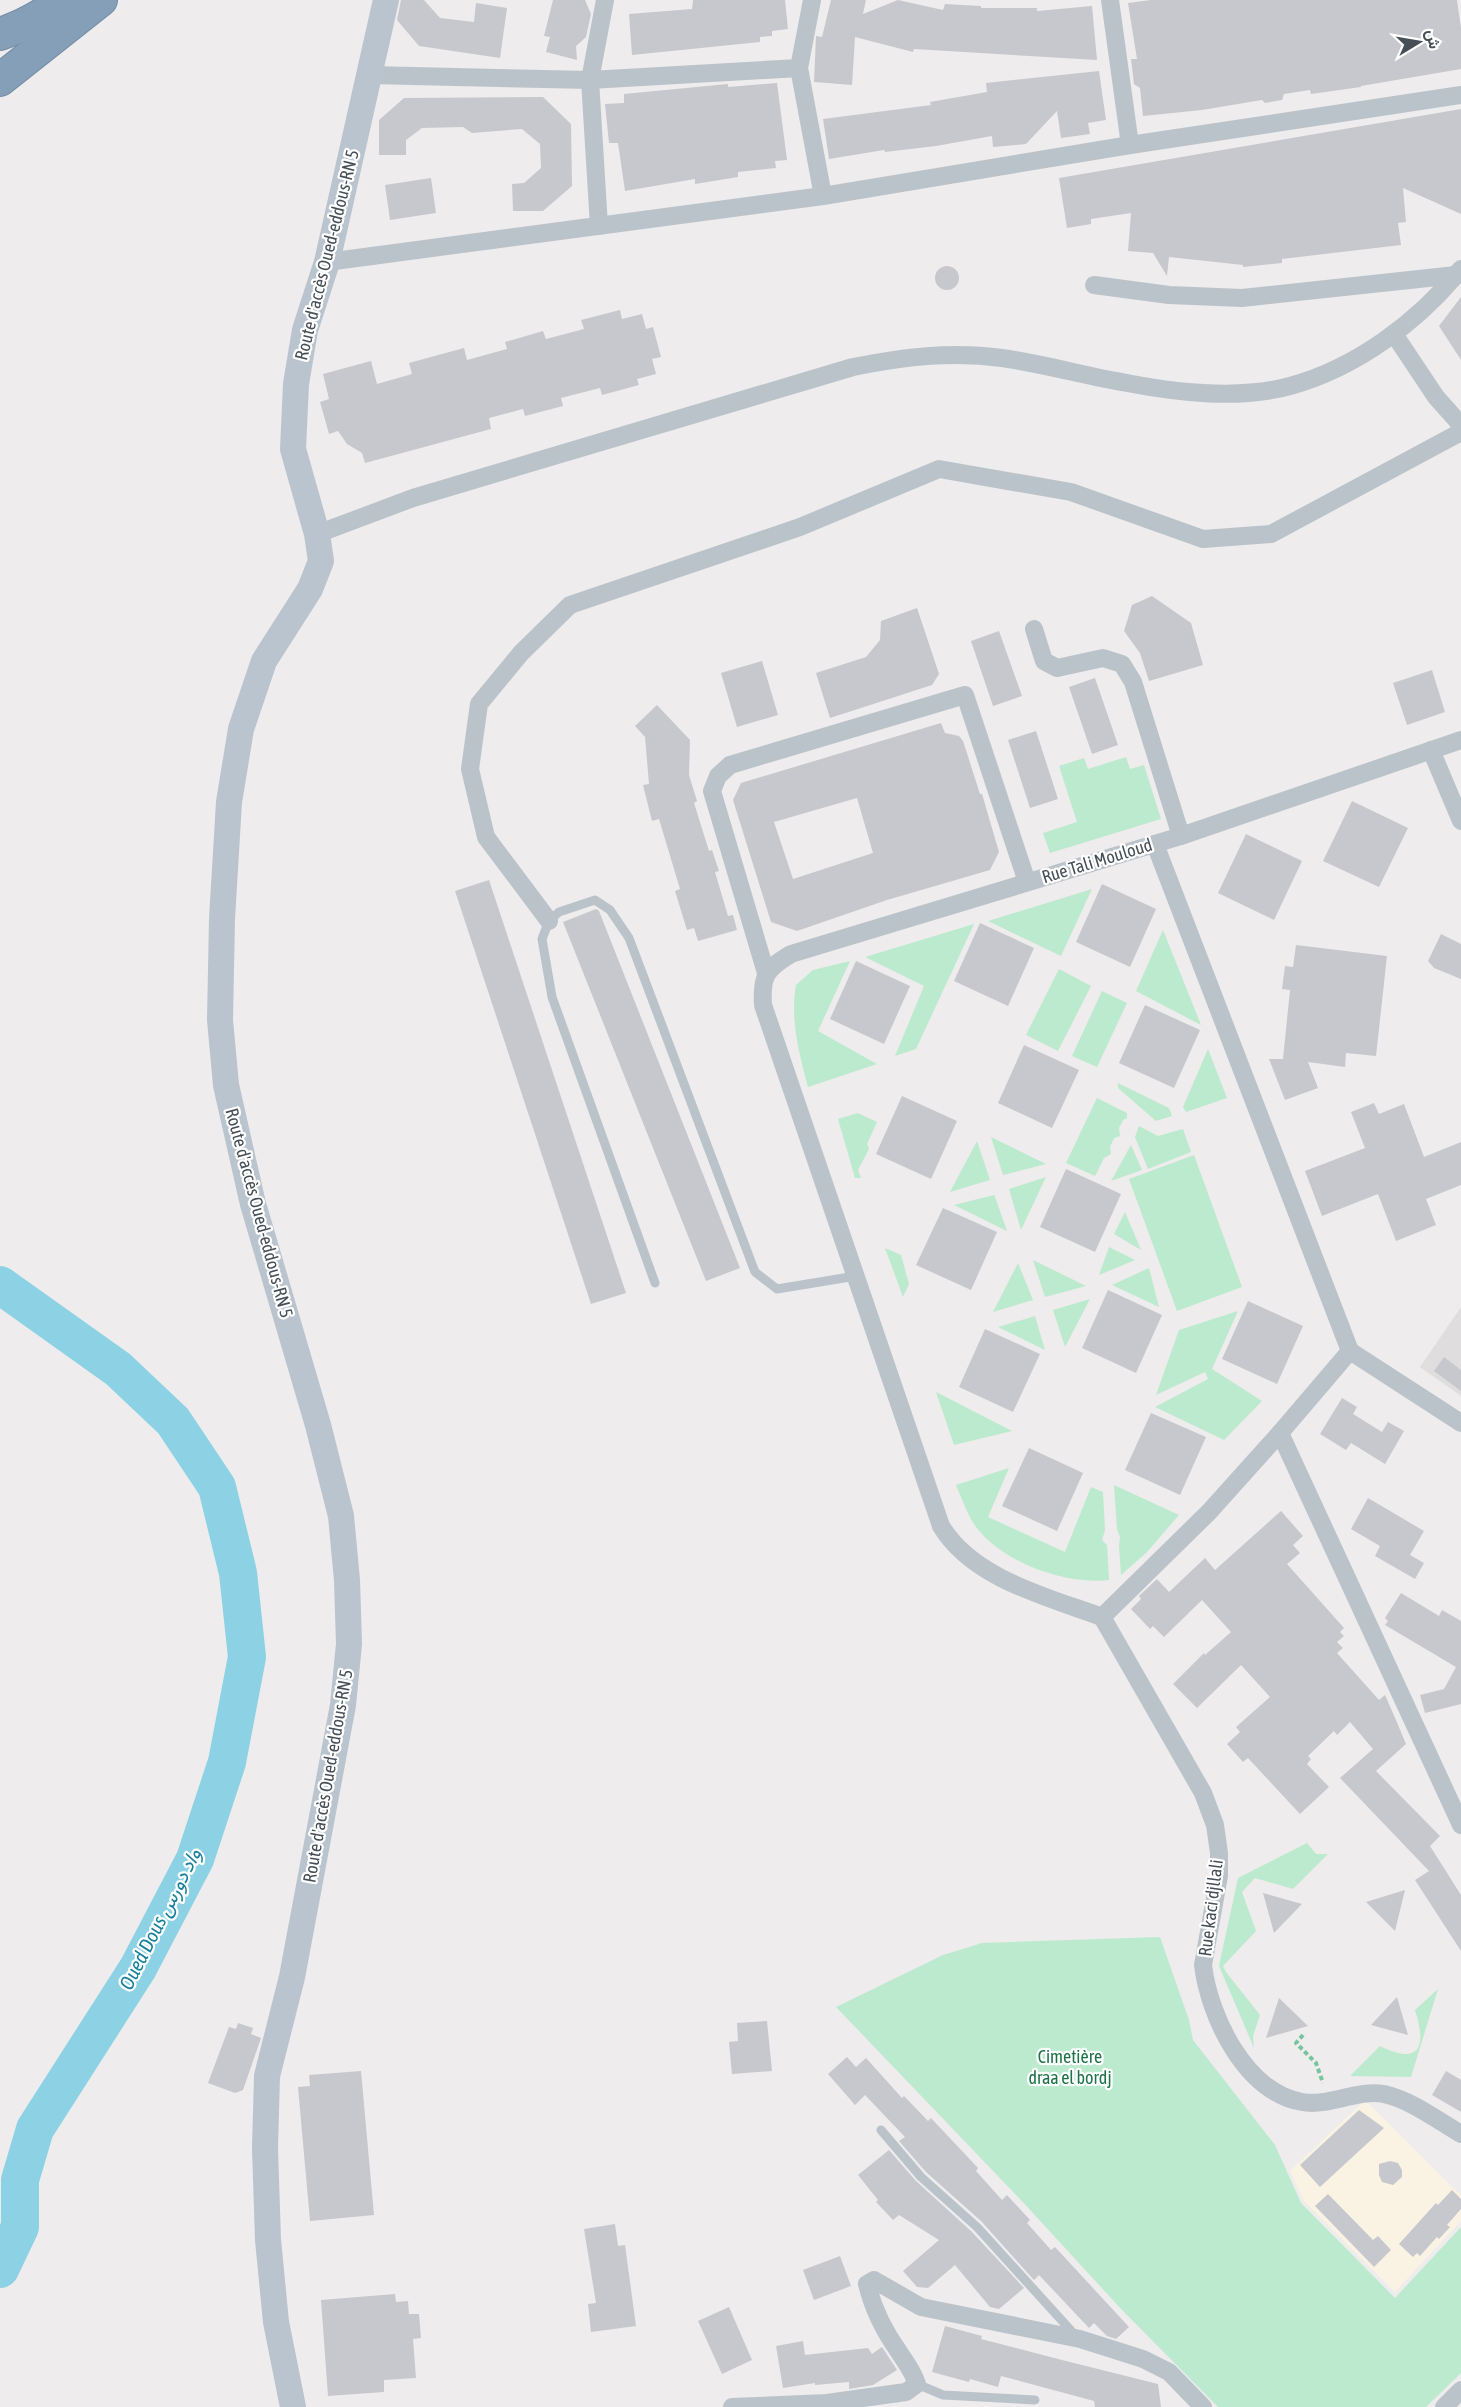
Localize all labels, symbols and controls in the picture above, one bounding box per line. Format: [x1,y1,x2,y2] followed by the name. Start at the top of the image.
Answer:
[1389,12,1449,72] north arrow
[1422,28,1444,50] text: ش
[290,148,363,362] street label: Route d'accès Oued-eddous-RN 5
[1039,834,1155,887] street label: Rue Tali Mouloud
[221,1106,298,1320] street label: Route d'accès Oued-eddous-RN 5
[298,1668,357,1884] street label: Route d'accès Oued-eddous-RN 5
[114,1844,207,1994] water label: Oued Dous واد دورس
[1194,1858,1227,1958] street label: Rue kaci djllali
[1028,2046,1112,2088] park label: Cimetière draa el bordj

